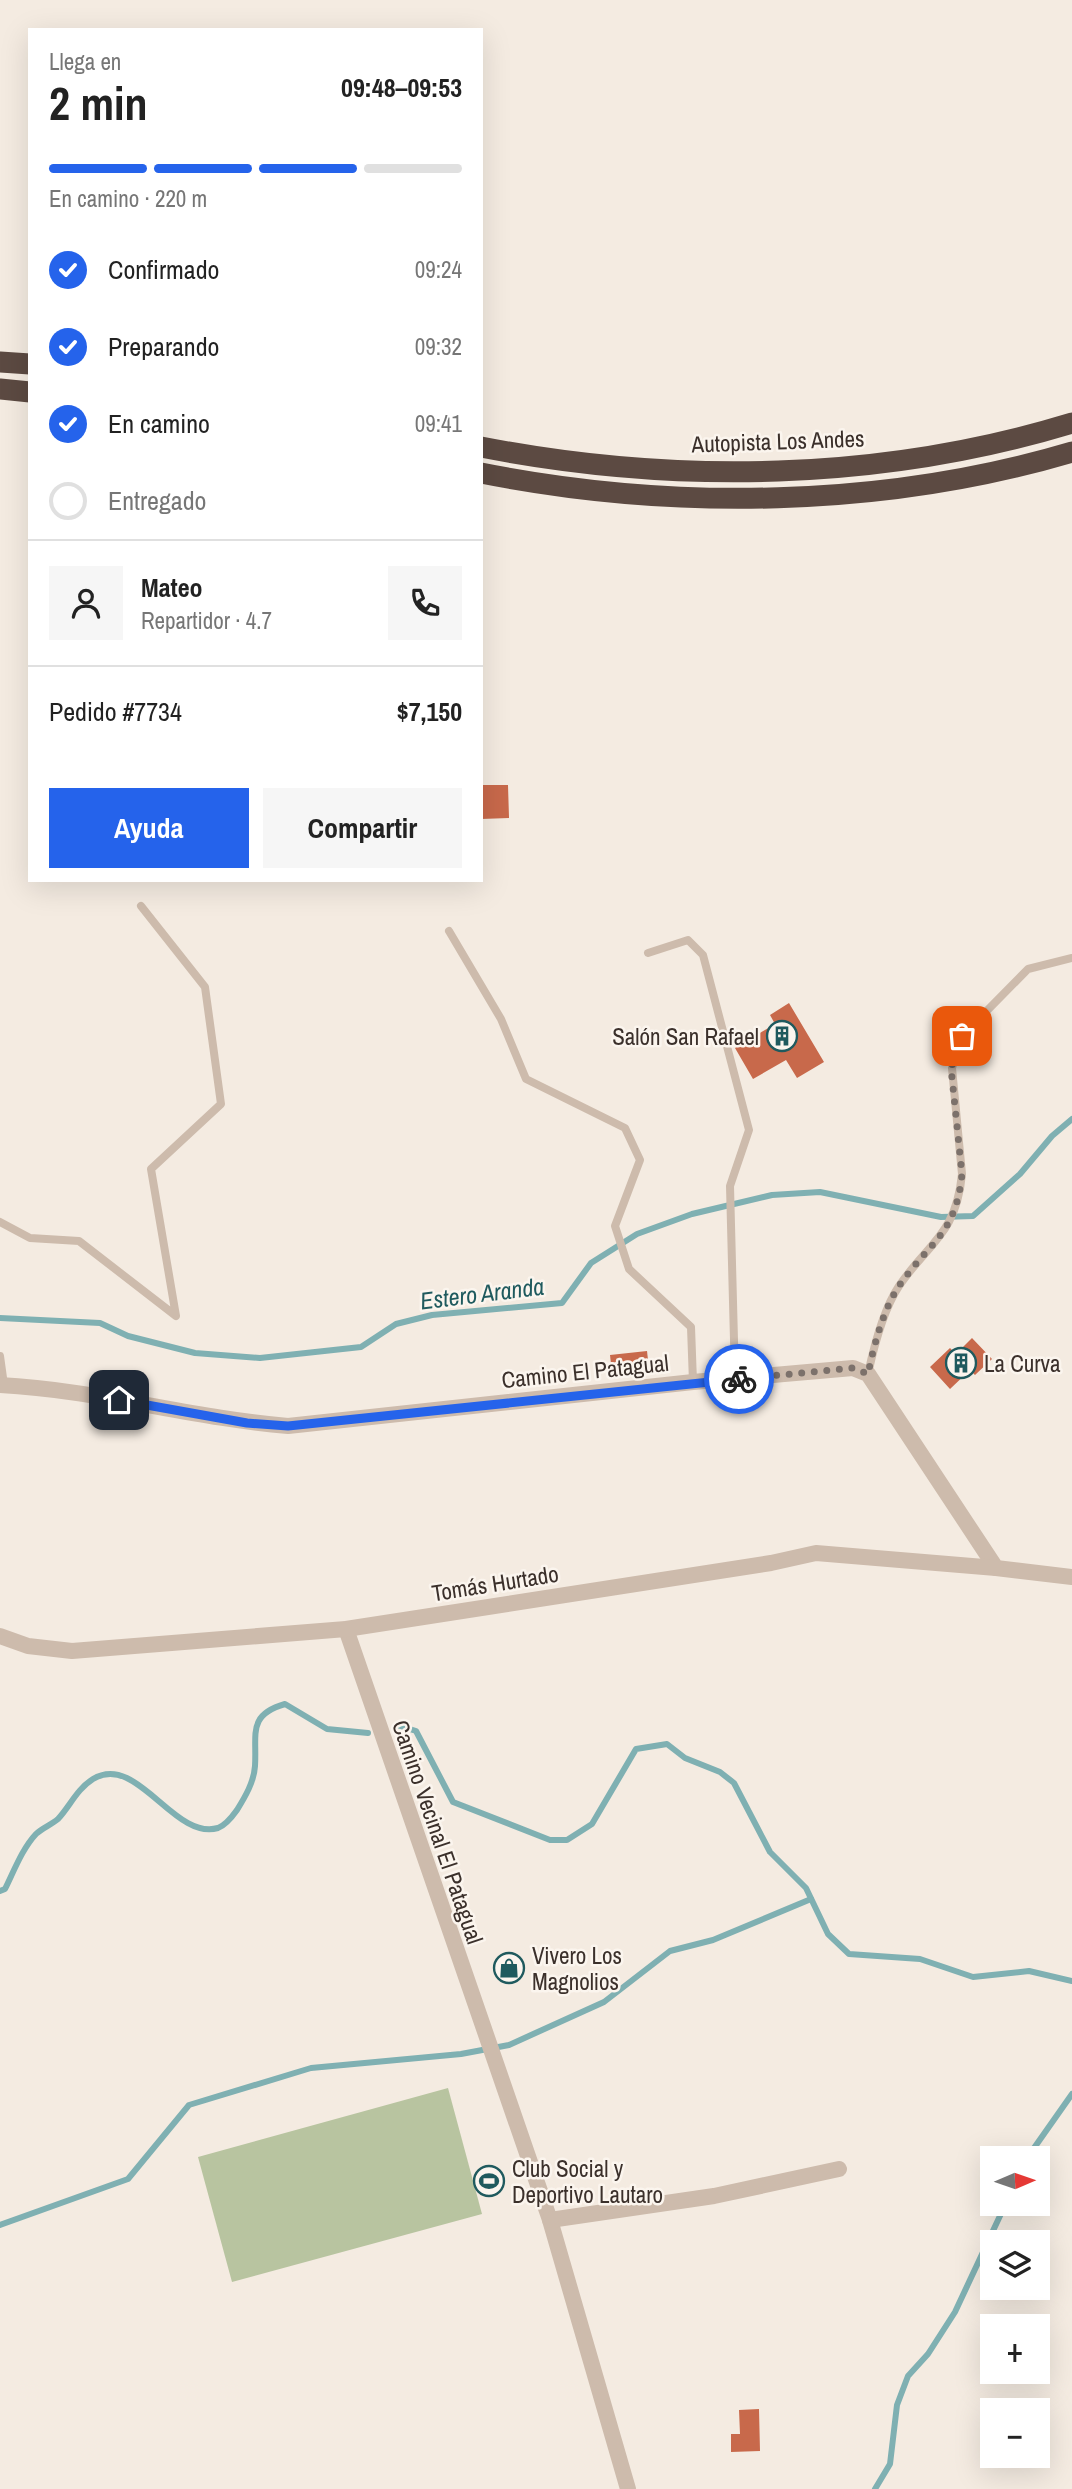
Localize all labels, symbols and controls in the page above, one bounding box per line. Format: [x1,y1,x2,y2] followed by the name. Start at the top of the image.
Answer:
[49,46,121,77] text: Llega en
[341,70,462,105] text: 09:48–09:53
[49,72,148,134] text: 2 min
[49,183,207,214] text: En camino · 220 m
[49,251,87,289] icon: check
[108,252,219,287] text: Confirmado
[415,254,462,285] text: 09:24
[49,328,87,366] icon: check
[108,329,219,364] text: Preparando
[415,331,462,362] text: 09:32
[49,405,87,443] icon: check
[108,406,210,441] text: En camino
[415,408,462,439] text: 09:41
[690,422,865,460] street label: Autopista Los Andes
[108,483,206,518] text: Entregado
[49,566,123,640] button: person
[388,566,462,640] button: phone
[141,570,203,605] text: Mateo
[141,605,272,636] text: Repartidor · 4.7
[49,694,182,729] text: Pedido #7734
[397,694,462,729] text: $7,150
[49,788,249,868] button: Ayuda
[263,788,462,868] button: Compartir
[932,1006,992,1066] pin
[943,1017,981,1055] icon: bag
[765,1019,799,1053] building icon: Salón San Rafael
[612,1021,759,1052] place label: Salón San Rafael
[418,1270,546,1316] water label: Estero Aranda
[704,1344,774,1414] courier
[944,1346,978,1380] building icon: La Curva
[500,1347,670,1395] street label: Camino El Patagual
[984,1348,1061,1379] place label: La Curva
[720,1360,758,1398] icon: bike
[89,1370,149,1430] pin
[100,1381,138,1419] icon: home
[429,1558,561,1608] street label: Tomás Hurtado
[385,1716,491,1948] street label: Camino Vecinal El Patagual
[532,1940,622,1997] place label: Vivero Los Magnolios
[492,1951,526,1985] shop icon: Vivero Los Magnolios
[980,2146,1050,2216] north arrow
[980,2146,1050,2468] map controls
[512,2153,663,2210] place label: Club Social y Deportivo Lautaro
[472,2164,506,2198] sports icon: Club Social y Deportivo Lautaro
[980,2230,1050,2300] button: layers
[980,2314,1050,2384] button: +
[980,2398,1050,2468] button: −

